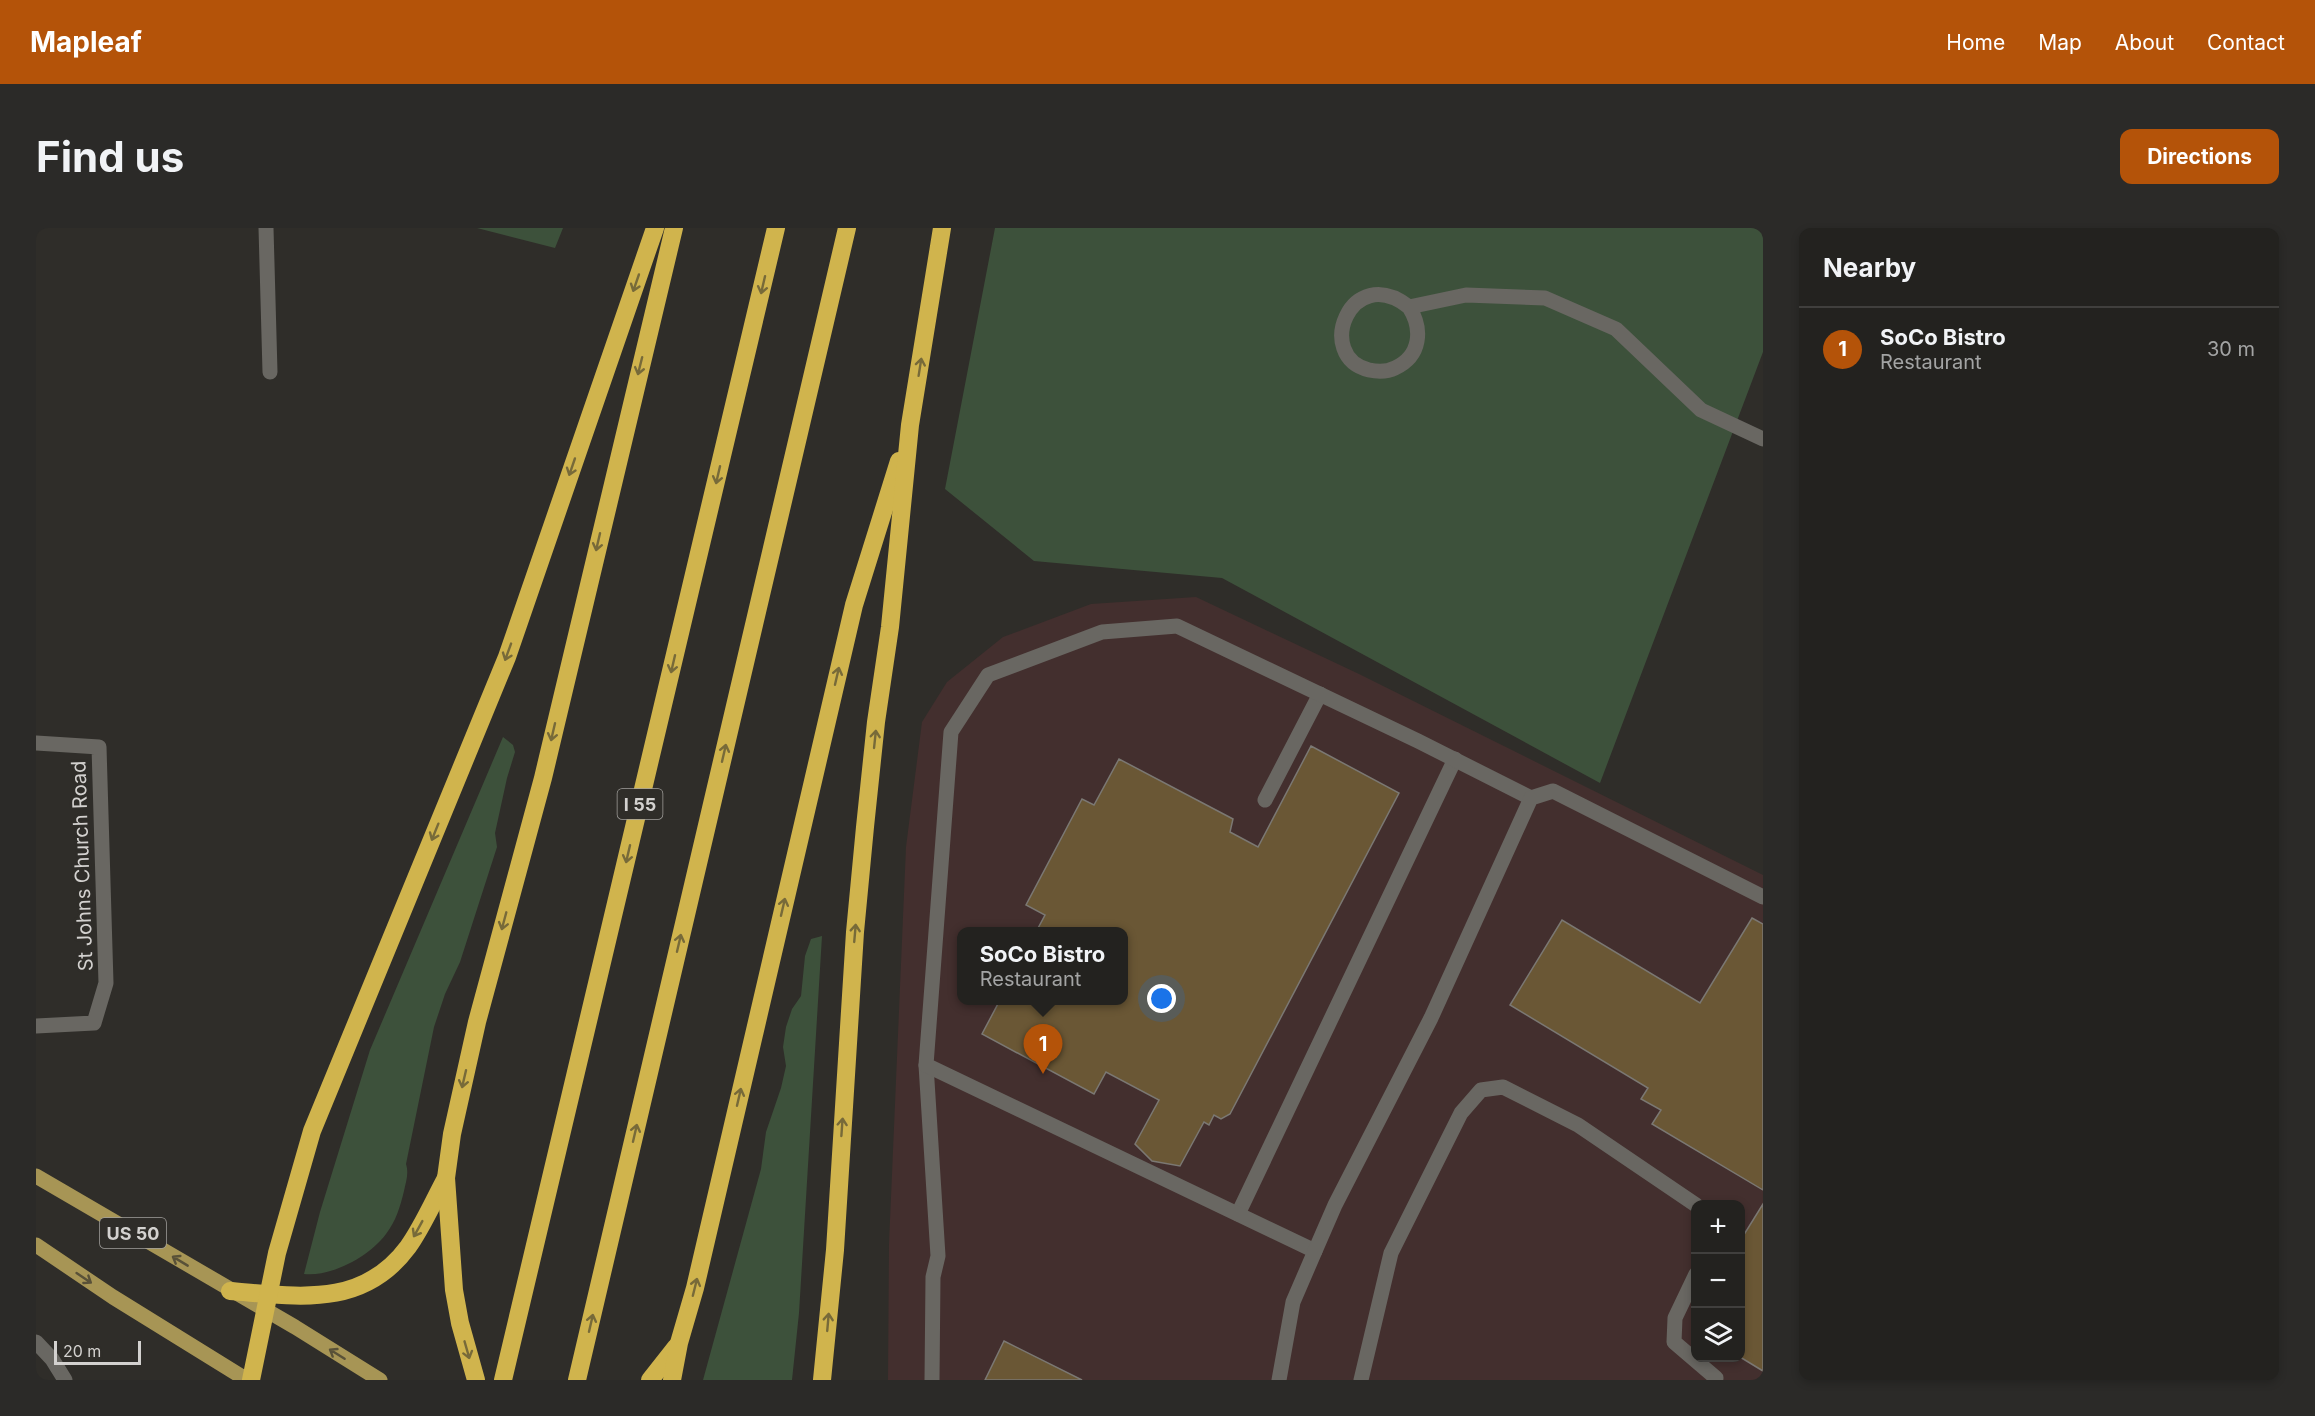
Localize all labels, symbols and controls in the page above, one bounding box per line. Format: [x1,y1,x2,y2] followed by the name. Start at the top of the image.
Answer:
[30,25,142,59] text: Mapleaf
[1946,30,2005,55] text: Home
[2038,30,2082,55] text: Map
[2115,30,2174,55] text: About
[2207,30,2285,55] text: Contact
[2120,129,2279,184] button: Directions
[36,131,184,182] text: Find us
[1823,252,1916,283] text: Nearby
[630,273,641,292] one-way arrow
[756,275,768,294] one-way arrow
[1880,324,2006,350] text: SoCo Bistro
[1838,337,1847,361] text: 1
[2207,337,2255,361] text: 30 m
[1880,350,1982,374] text: Restaurant
[634,357,646,376] one-way arrow
[914,358,925,378] one-way arrow
[566,458,577,476] one-way arrow
[711,465,723,484] one-way arrow
[592,532,603,551] one-way arrow
[502,642,513,661] one-way arrow
[666,655,678,674] one-way arrow
[832,667,844,686] one-way arrow
[547,722,559,741] one-way arrow
[870,729,881,749] one-way arrow
[718,744,730,763] one-way arrow
[66,760,98,972] street label: St Johns Church Road
[618,789,662,819] road number: I 55
[429,822,440,841] one-way arrow
[622,844,634,863] one-way arrow
[778,898,790,917] one-way arrow
[498,911,510,930] one-way arrow
[850,923,861,943] one-way arrow
[957,927,1128,1005] popup
[674,934,686,953] one-way arrow
[980,941,1105,967] text: SoCo Bistro
[980,967,1081,991] text: Restaurant
[1147,984,1176,1013] your location
[1024,1024,1062,1074] pin: 1
[458,1069,469,1089] one-way arrow
[734,1087,745,1107] one-way arrow
[836,1118,847,1138] one-way arrow
[630,1124,641,1143] one-way arrow
[1691,1200,1745,1362] map controls
[1691,1200,1745,1254] button: +
[100,1218,166,1248] road number: US 50
[412,1220,424,1237] one-way arrow
[172,1254,189,1266] one-way arrow
[1691,1254,1745,1308] button: −
[76,1272,92,1284] one-way arrow
[690,1277,701,1296] one-way arrow
[1691,1308,1745,1362] button: layers
[823,1312,834,1332] one-way arrow
[585,1314,597,1333] one-way arrow
[54,1338,141,1366] scale bar
[462,1340,473,1359] one-way arrow
[63,1341,101,1361] text: 20 m
[329,1347,346,1359] one-way arrow

